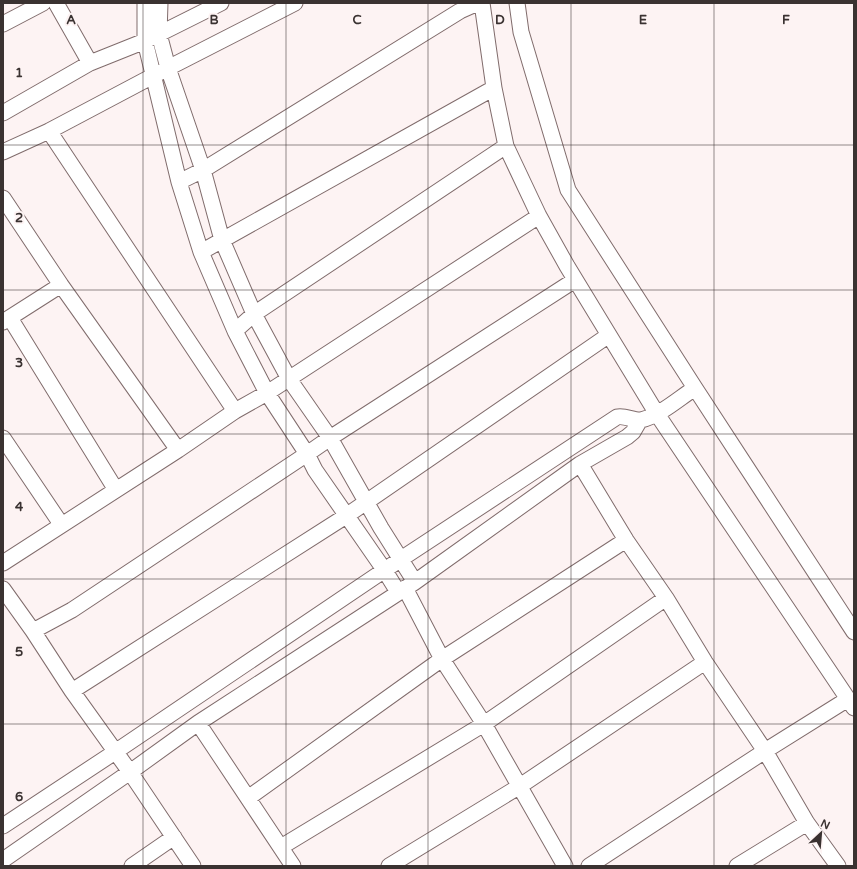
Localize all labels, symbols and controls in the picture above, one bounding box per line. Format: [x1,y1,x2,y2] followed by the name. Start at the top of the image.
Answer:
[66,12,76,28] text: A
[209,12,219,28] text: B
[352,12,362,28] text: C
[495,12,505,28] text: D
[639,12,647,28] text: E
[782,12,790,28] text: F
[15,65,23,81] text: 1
[15,210,23,226] text: 2
[15,355,23,371] text: 3
[15,499,24,515] text: 4
[15,644,23,660] text: 5
[15,789,23,805] text: 6
[801,813,841,853] north arrow
[818,817,832,832] text: N

